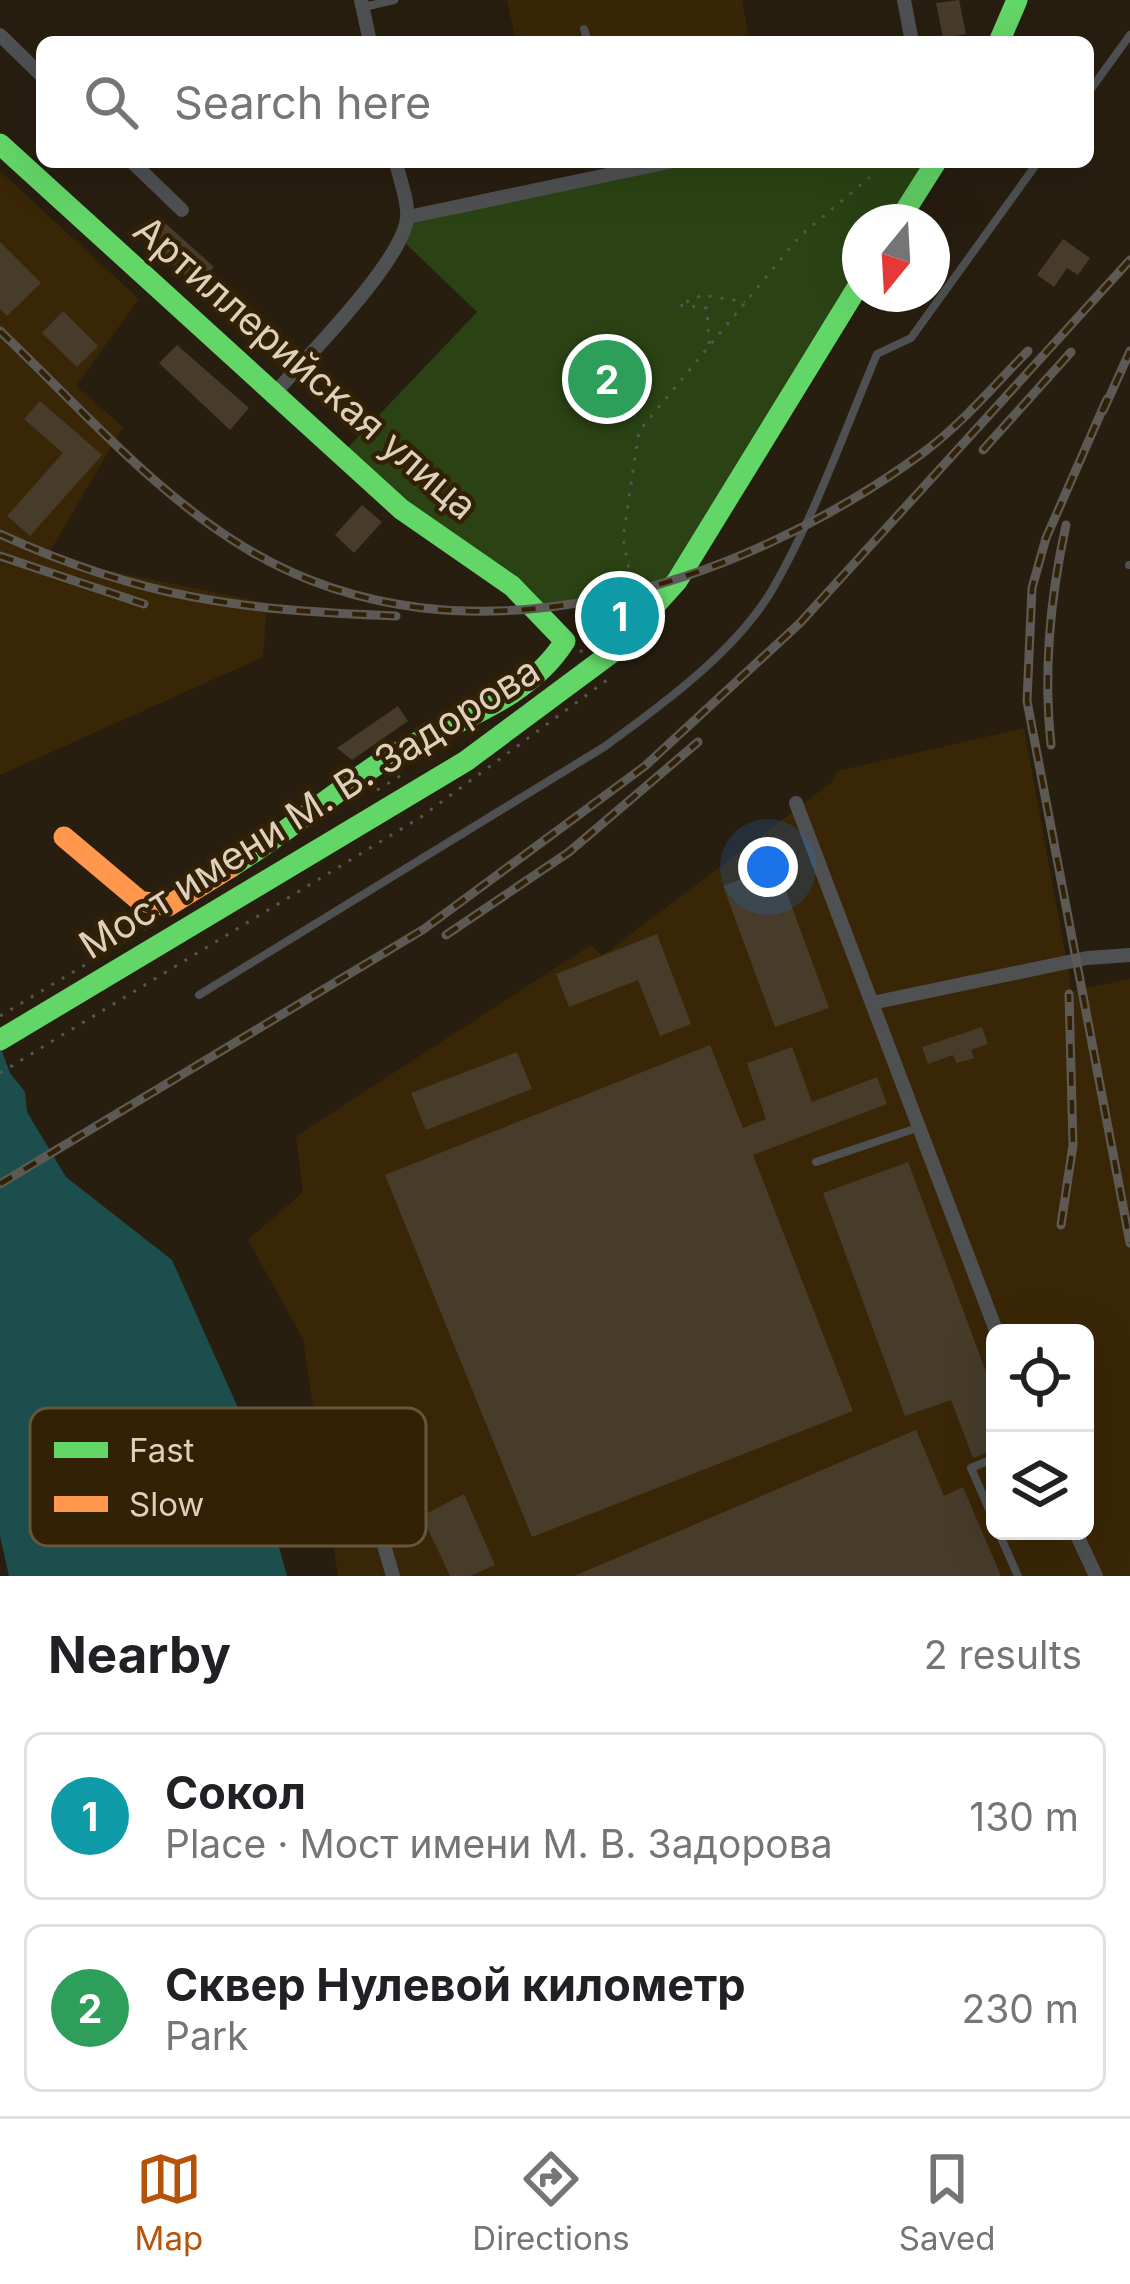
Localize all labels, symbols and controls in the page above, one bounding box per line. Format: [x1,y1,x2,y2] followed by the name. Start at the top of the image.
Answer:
[36,36,1094,168] search box
[78,69,144,135] icon: search
[174,75,431,130] text: Search here
[842,204,950,312] north arrow
[125,205,487,529] street label: Артиллерийская улица
[568,334,646,424] pin: 2
[581,571,659,661] pin: 1
[70,646,548,968] street label: Мост имени М. В. Задорова
[738,837,798,897] your location
[986,1324,1094,1540] map controls
[986,1324,1094,1432] button: locate
[30,1408,426,1546] legend
[129,1430,195,1470] text: Fast
[986,1432,1094,1540] button: layers
[129,1484,204,1524] text: Slow
[48,1624,231,1685] text: Nearby
[924,1631,1082,1678] text: 2 results
[165,1765,306,1820] text: Сокол
[82,1793,98,1840] text: 1
[969,1793,1079,1840] text: 130 m
[165,1820,833,1867] text: Place · Мост имени М. В. Задорова
[165,1957,746,2012] text: Сквер Нулевой километр
[78,1985,102,2032] text: 2
[961,1985,1079,2032] text: 230 m
[165,2012,249,2059] text: Park
[135,2146,203,2258] tab: Map
[472,2146,630,2258] tab: Directions
[899,2146,995,2258] tab: Saved

